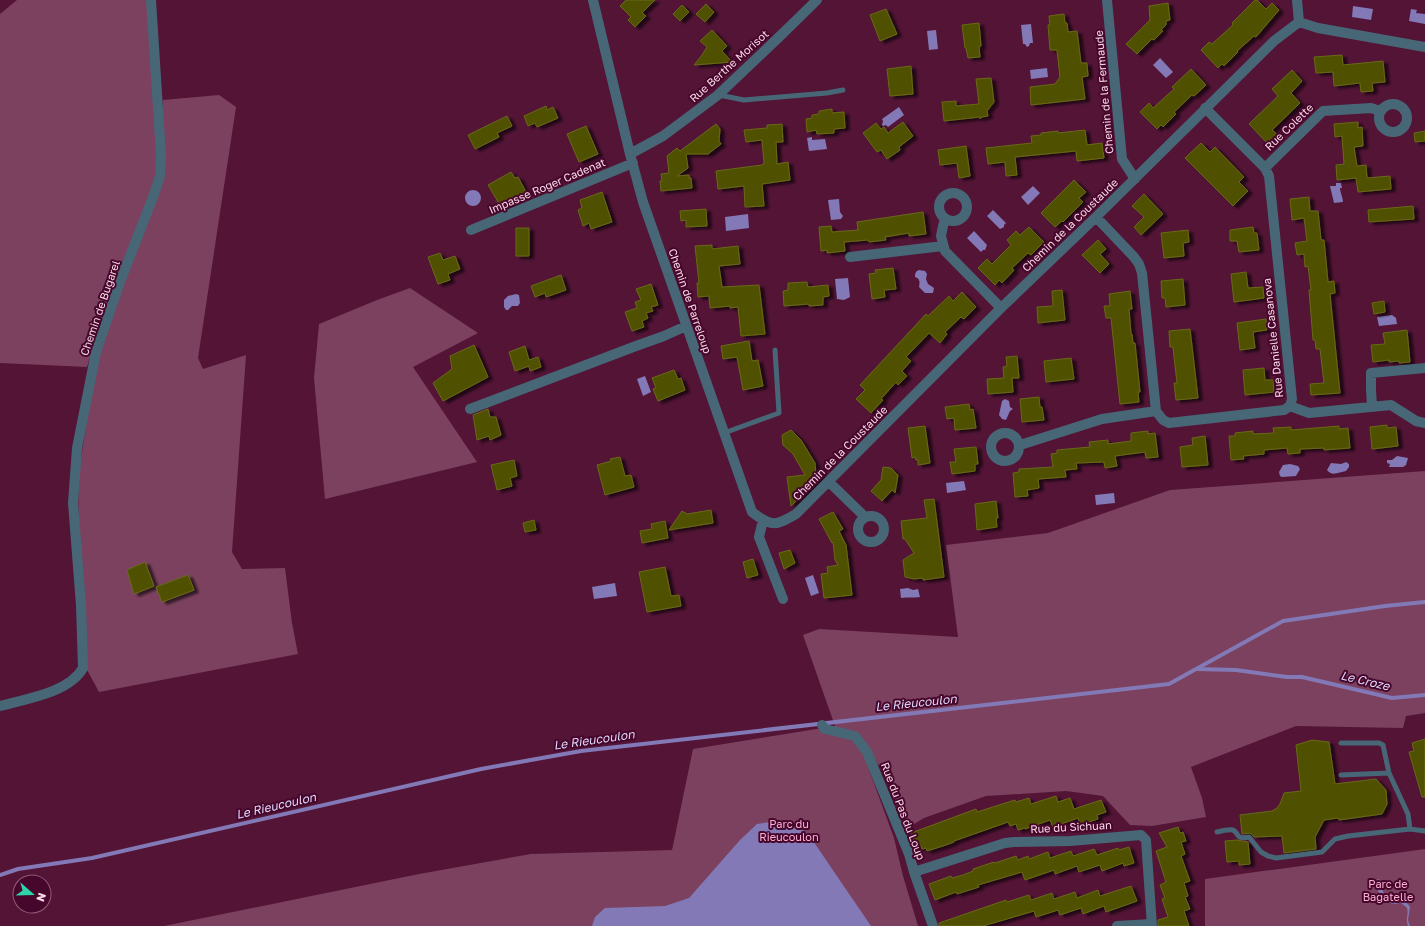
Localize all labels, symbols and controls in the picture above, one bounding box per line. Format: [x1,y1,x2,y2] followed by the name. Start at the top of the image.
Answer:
[687,27,771,104] street label: Rue Berthe Morisot
[1092,30,1115,154] street label: Chemin de la Fermaude
[1262,100,1315,153] street label: Rue Colette
[487,155,607,216] street label: Impasse Roger Cadenat
[1019,175,1120,274] street label: Chemin de la Coustaude
[666,247,715,355] street label: Chemin de Parreloup
[77,258,122,357] street label: Chemin de Bugarel
[1260,278,1285,398] street label: Rue Danielle Casanova
[790,403,890,503] street label: Chemin de la Coustaude
[1339,668,1392,694] water label: Le Croze
[875,691,958,714] water label: Le Rieucoulon
[552,726,636,753] water label: Le Rieucoulon
[879,760,928,862] street label: Rue du Pas du Loup
[234,789,318,822] water label: Le Rieucoulon
[759,817,819,843] park label: Parc du Rieucoulon
[1030,818,1112,835] street label: Rue du Sichuan
[12,874,52,914] north arrow
[1363,877,1413,903] park label: Parc de Bagatelle
[34,891,49,904] text: N

